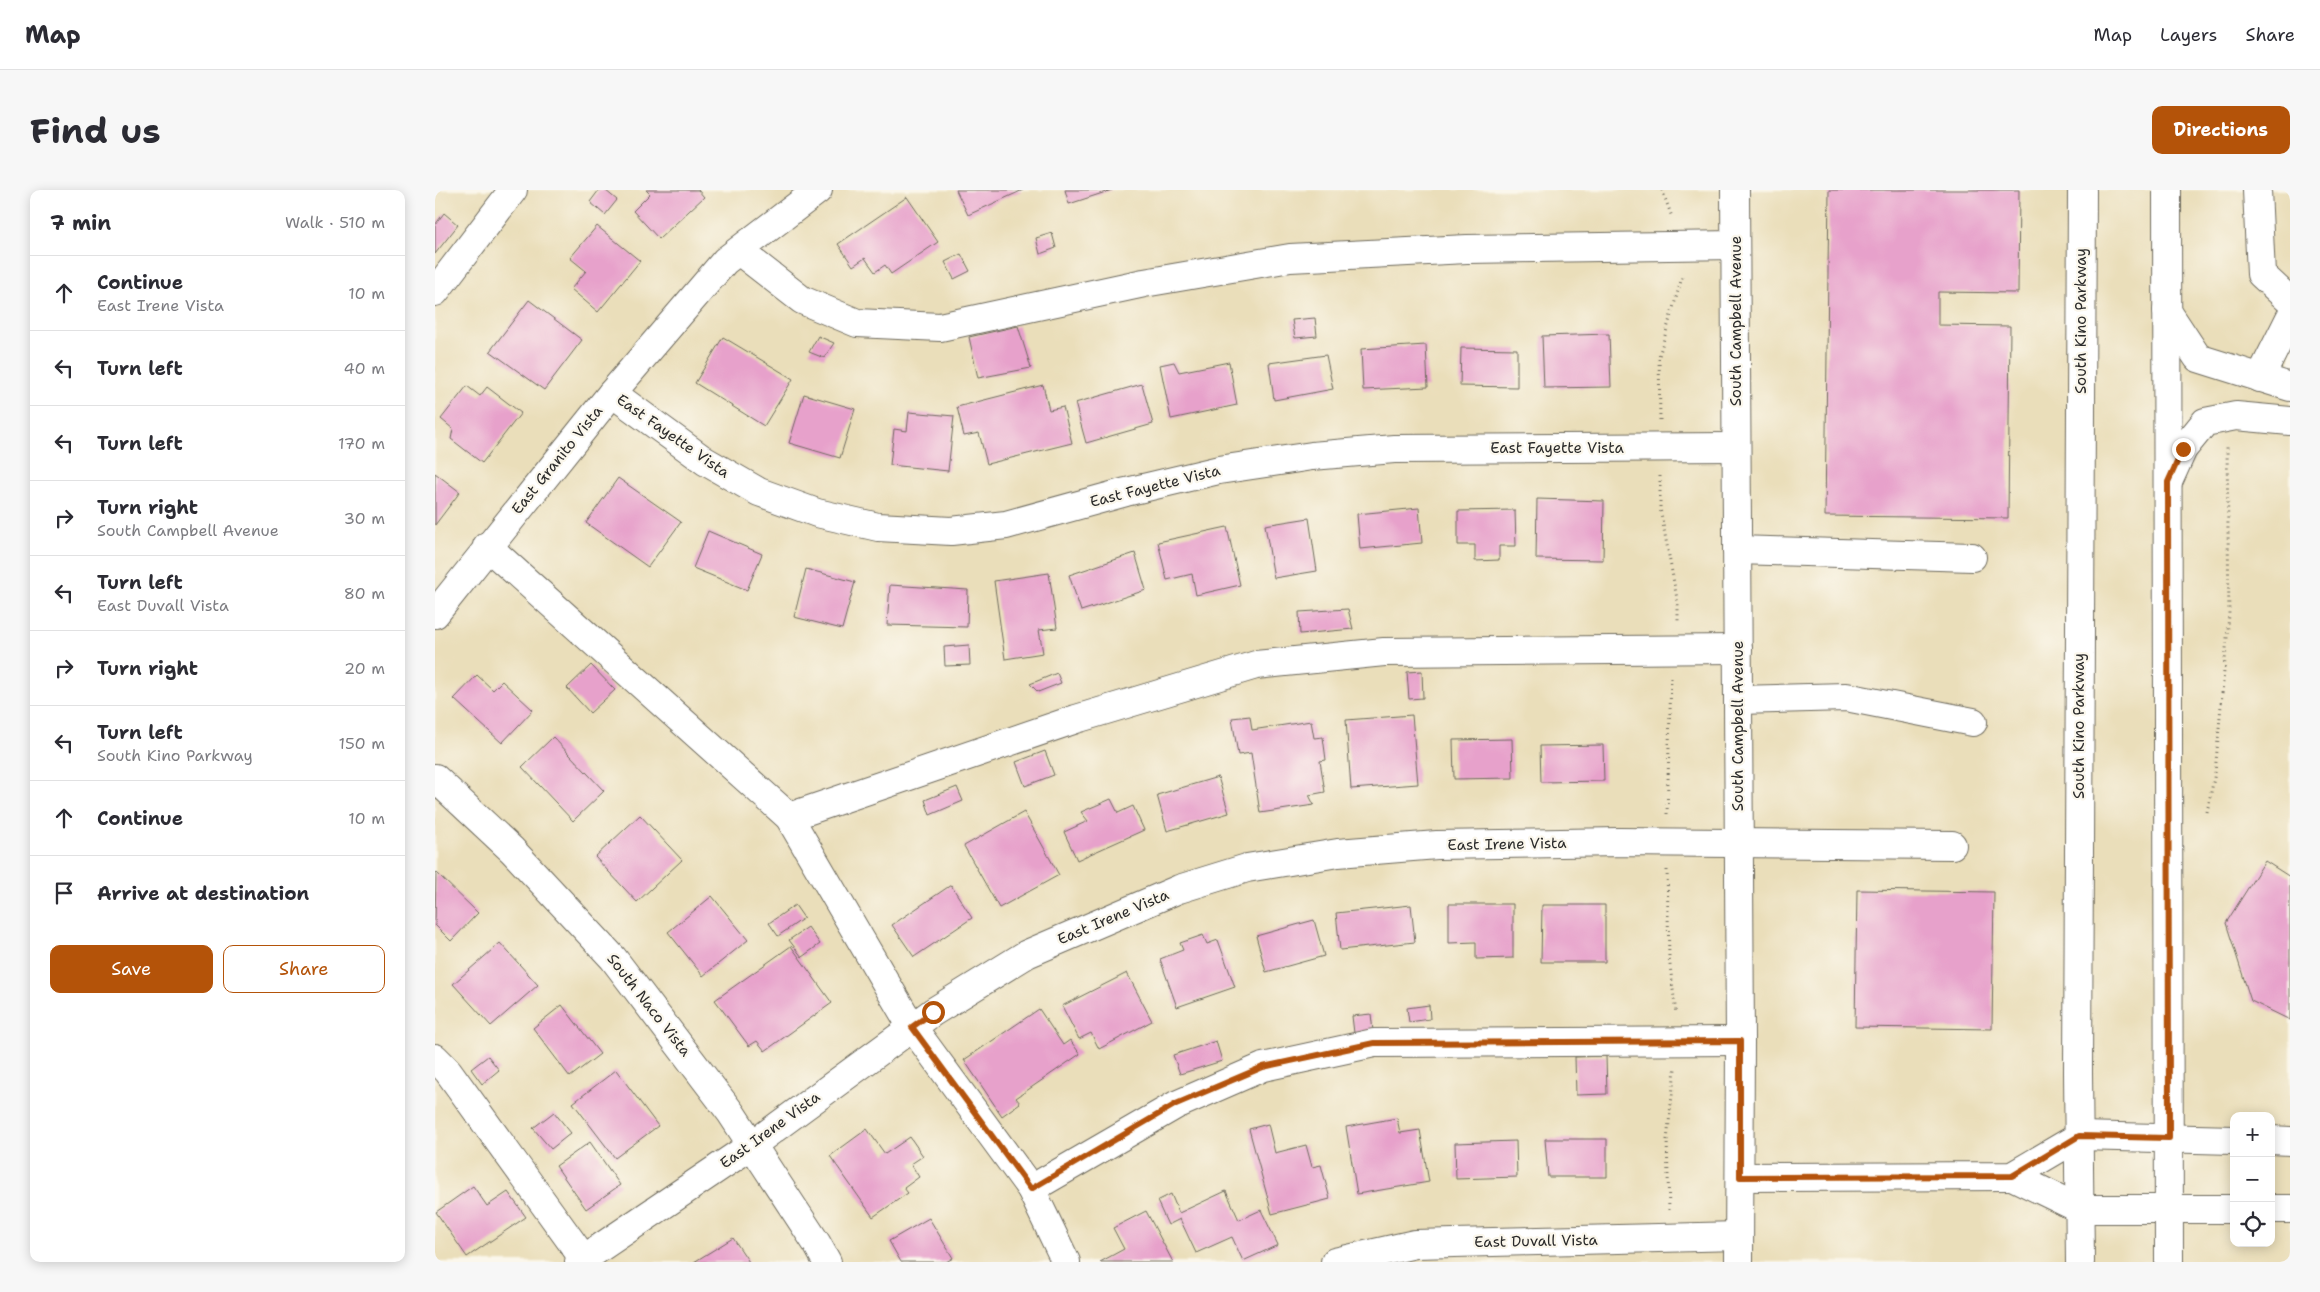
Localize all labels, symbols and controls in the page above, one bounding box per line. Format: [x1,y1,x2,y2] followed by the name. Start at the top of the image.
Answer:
[25,19,81,51] text: Map
[2094,23,2132,47] text: Map
[2160,23,2217,47] text: Layers
[2245,23,2295,47] text: Share
[2152,106,2290,154] button: Directions
[30,107,161,154] text: Find us
[50,209,111,237] text: 7 min
[285,212,385,233] text: Walk · 510 m
[1726,236,1746,406] street label: South Campbell Avenue
[2071,248,2091,394] street label: South Kino Parkway
[97,270,183,295] text: Continue
[50,279,78,307] icon: ahead
[348,283,385,304] text: 10 m
[97,295,224,316] text: East Irene Vista
[50,354,78,382] icon: left
[97,356,183,381] text: Turn left
[343,358,385,379] text: 40 m
[613,390,734,483] street label: East Fayette Vista
[507,401,607,518] street label: East Granito Vista
[50,429,78,457] icon: left
[97,431,183,456] text: Turn left
[338,433,385,454] text: 170 m
[1490,438,1624,458] street label: East Fayette Vista
[2172,438,2195,461] route end
[1088,460,1223,512] street label: East Fayette Vista
[97,495,198,520] text: Turn right
[50,504,78,532] icon: right
[344,508,385,529] text: 30 m
[97,520,279,541] text: South Campbell Avenue
[97,570,183,595] text: Turn left
[50,579,78,607] icon: left
[344,583,385,604] text: 80 m
[97,595,229,616] text: East Duvall Vista
[1728,641,1748,811] street label: South Campbell Avenue
[2069,653,2089,799] street label: South Kino Parkway
[50,654,78,682] icon: right
[97,656,198,681] text: Turn right
[344,658,385,679] text: 20 m
[97,720,183,745] text: Turn left
[50,729,78,757] icon: left
[338,733,385,754] text: 150 m
[97,745,253,766] text: South Kino Parkway
[50,804,78,832] icon: ahead
[97,806,183,831] text: Continue
[348,808,385,829] text: 10 m
[1447,833,1567,855] street label: East Irene Vista
[50,879,78,907] icon: arrive
[97,881,309,906] text: Arrive at destination
[1054,884,1172,949] street label: East Irene Vista
[50,945,213,993] button: Save
[223,945,385,993] button: Share
[603,949,696,1061] street label: South Naco Vista
[922,1001,945,1024] route start
[716,1087,825,1173] street label: East Irene Vista
[2230,1112,2275,1247] map controls
[2230,1112,2275,1157] button: +
[2230,1157,2275,1202] button: −
[2230,1202,2275,1247] button: locate
[1474,1230,1599,1252] street label: East Duvall Vista

